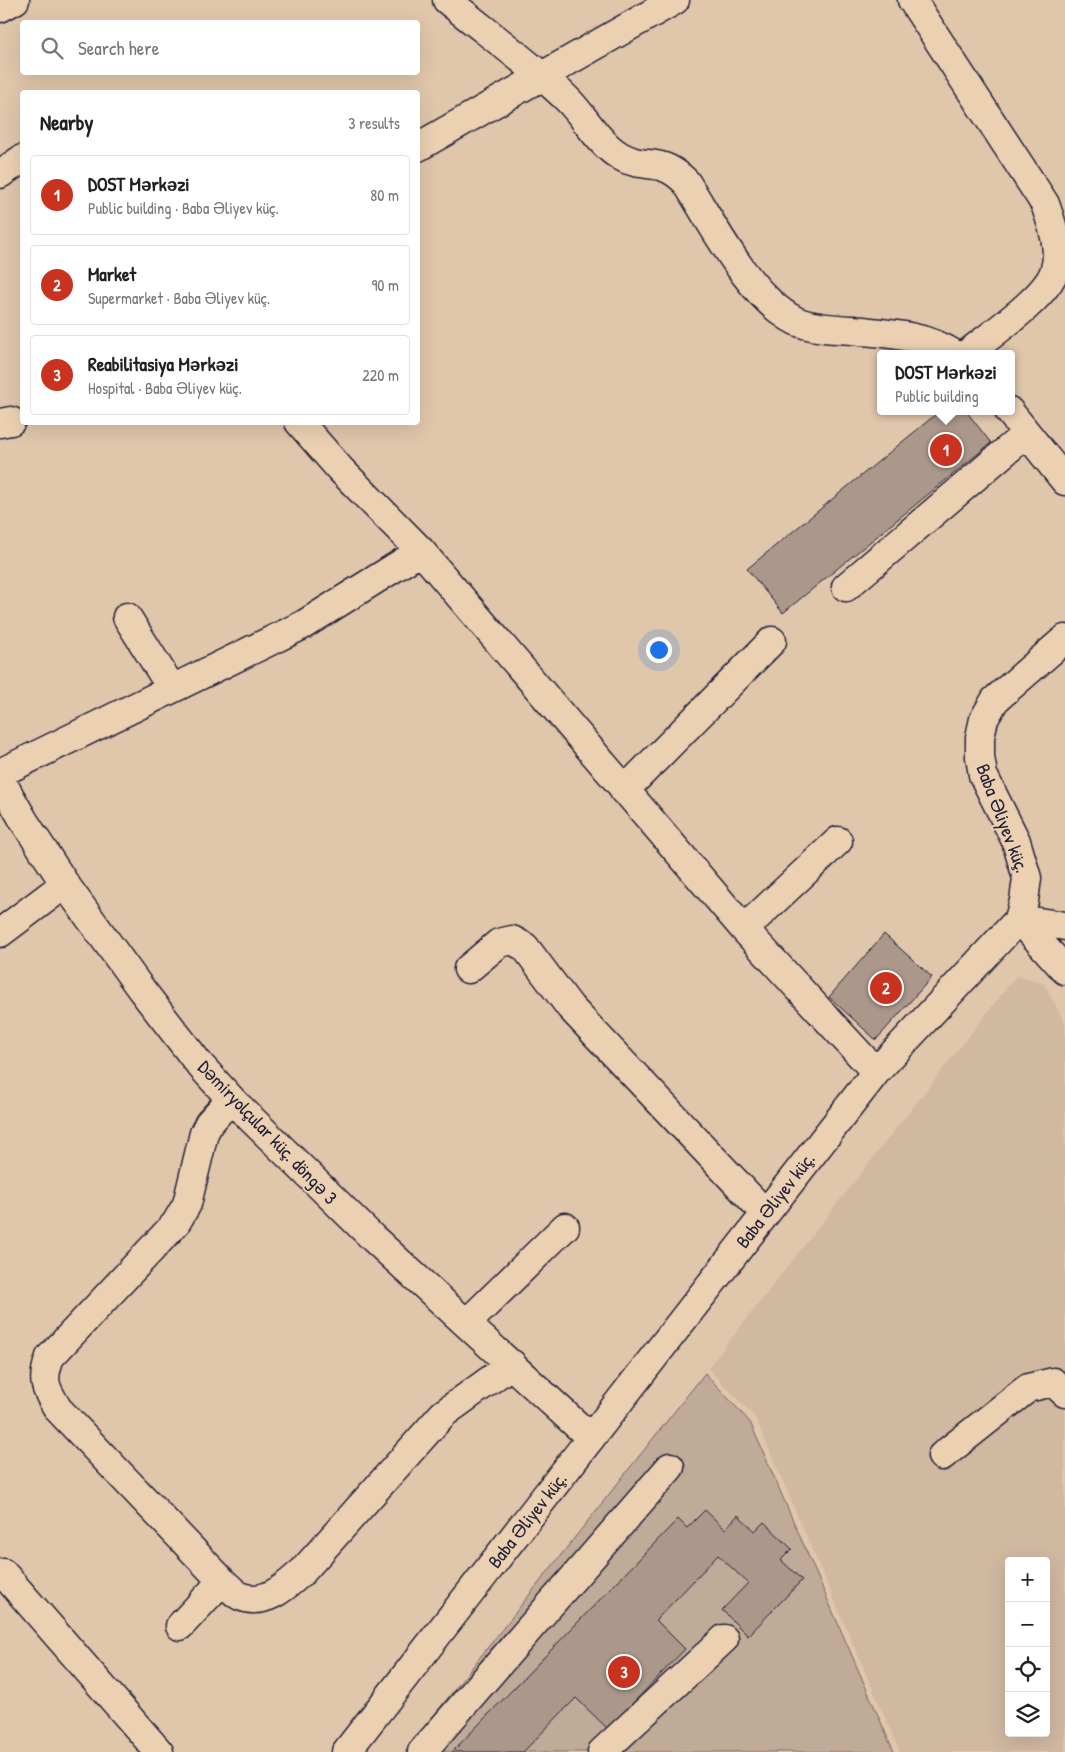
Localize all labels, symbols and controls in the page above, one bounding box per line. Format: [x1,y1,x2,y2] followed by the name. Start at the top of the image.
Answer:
[20,20,420,75] search box
[38,34,66,62] icon: search
[78,35,159,61] text: Search here
[40,108,93,137] text: Nearby
[348,112,400,134] text: 3 results
[88,171,190,197] text: DOST Mərkəzi
[54,184,60,206] text: 1
[370,184,399,206] text: 80 m
[88,197,279,219] text: Public building · Baba Əliyev küç.
[88,261,136,287] text: Market
[53,274,61,296] text: 2
[371,274,399,296] text: 90 m
[88,287,270,309] text: Supermarket · Baba Əliyev küç.
[877,350,1015,415] popup
[88,351,238,377] text: Reabilitasiya Mərkəzi
[895,359,997,385] text: DOST Mərkəzi
[53,364,61,386] text: 3
[362,364,399,386] text: 220 m
[88,377,242,399] text: Hospital · Baba Əliyev küç.
[895,385,979,407] text: Public building
[930,431,962,469] pin: 1
[646,637,672,663] your location
[970,760,1036,876] street label: Baba Əliyev küç.
[870,969,902,1007] pin: 2
[192,1054,344,1210] street label: Dəmiryolçular küç. döngə 3
[729,1147,821,1253] street label: Baba Əliyev küç.
[481,1467,573,1573] street label: Baba Əliyev küç.
[1005,1557,1050,1737] map controls
[1005,1557,1050,1602] button: +
[1005,1602,1050,1647] button: −
[1005,1647,1050,1692] button: locate
[608,1653,640,1691] pin: 3
[1005,1692,1050,1737] button: layers

